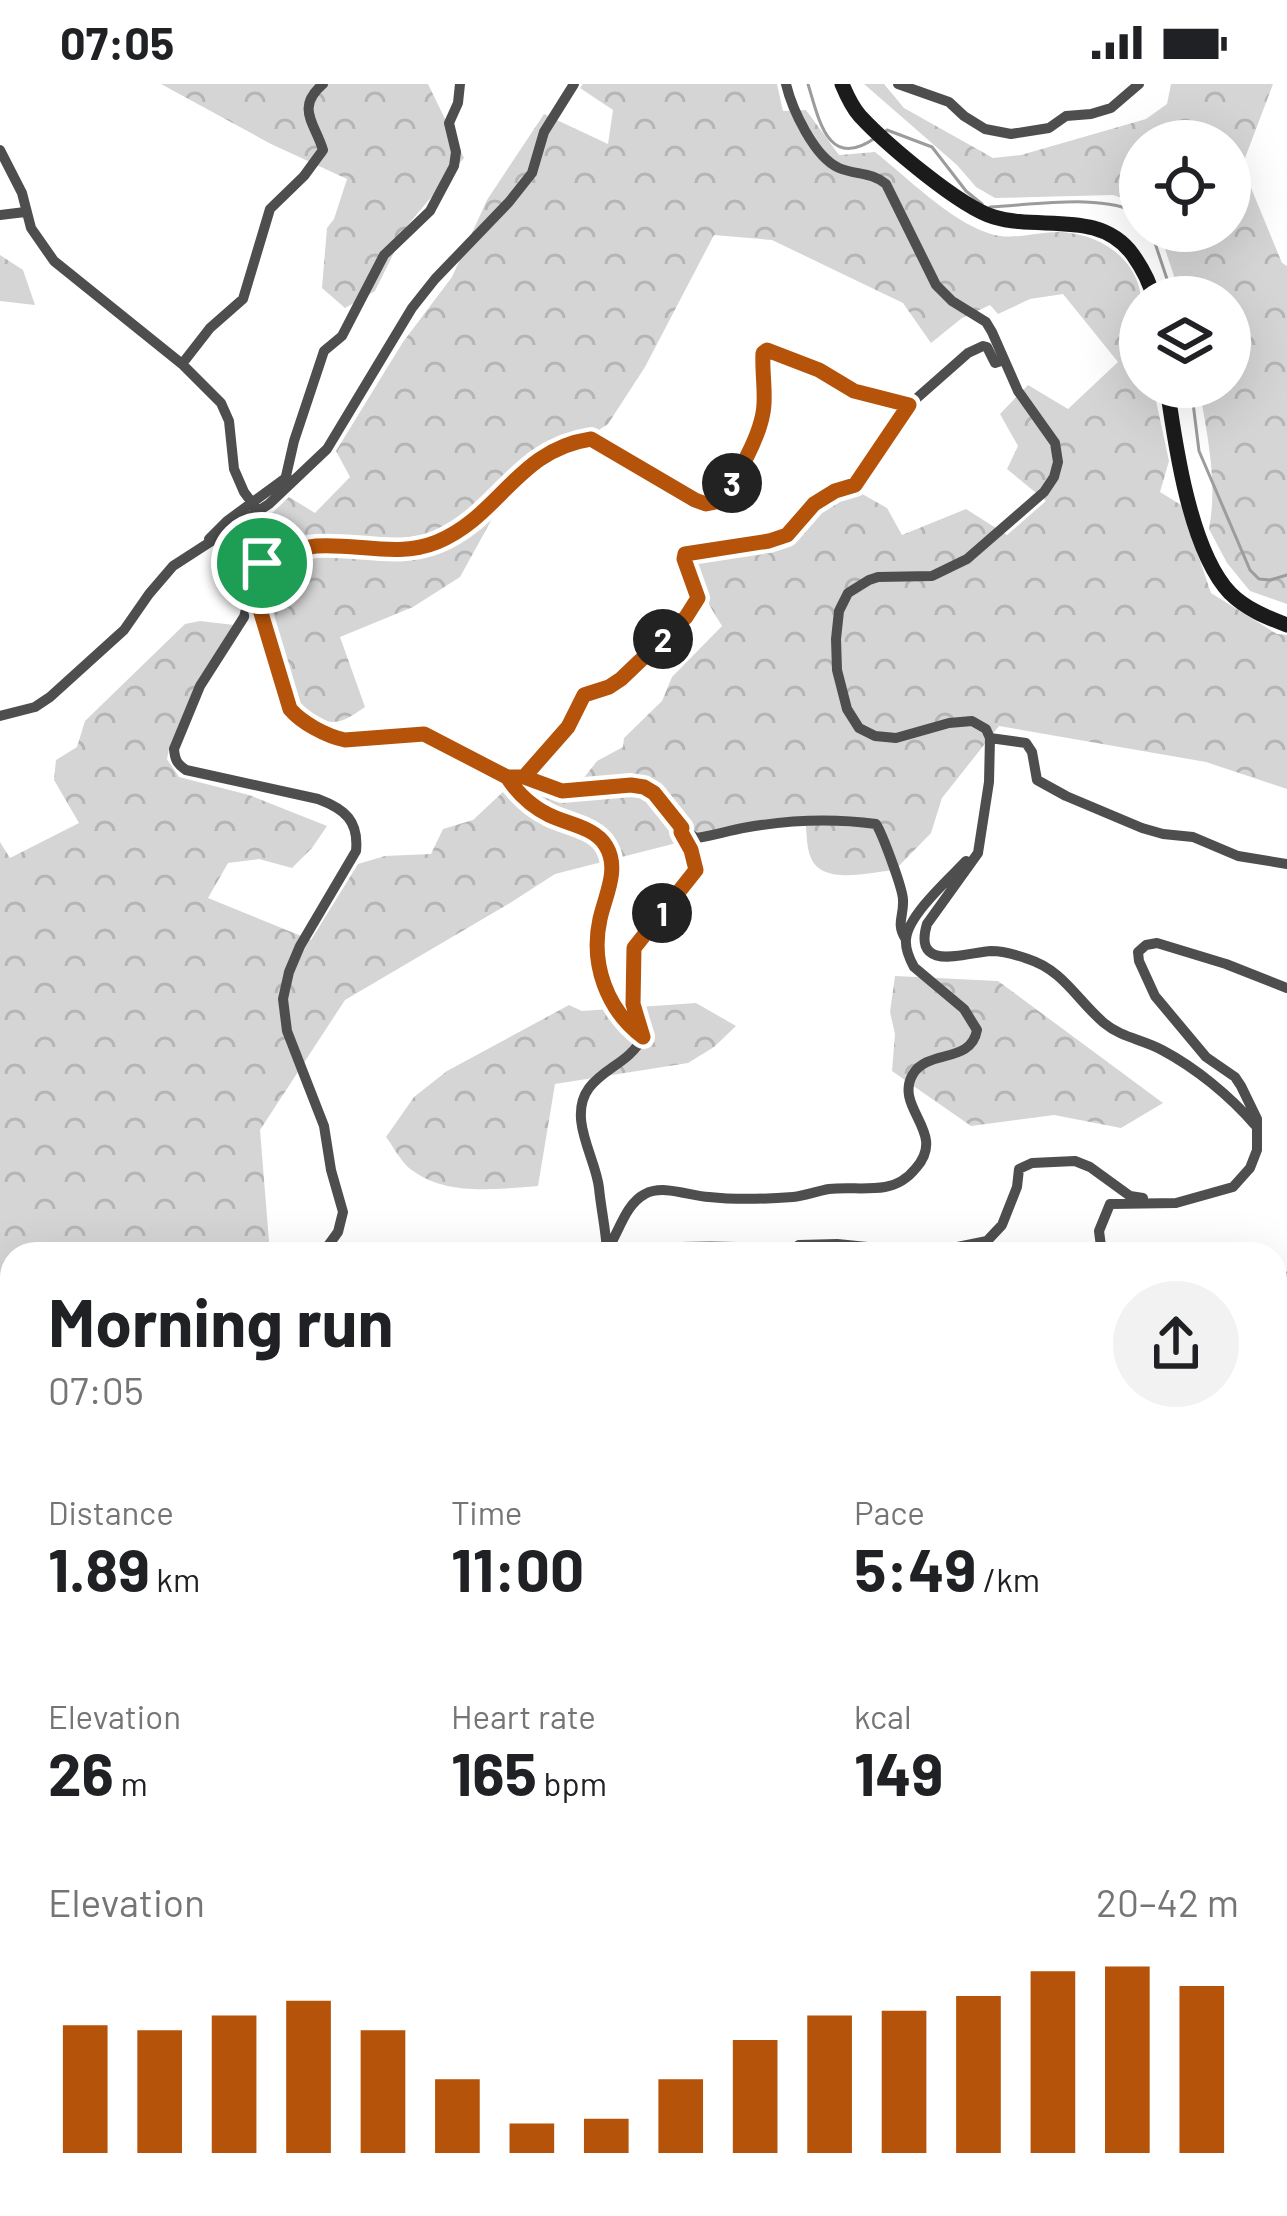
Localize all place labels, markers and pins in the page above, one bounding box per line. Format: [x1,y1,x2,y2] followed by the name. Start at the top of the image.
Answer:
[702,453,762,513] pin: 3
[211,512,313,614] pin
[633,609,693,669] pin: 2
[632,883,692,943] pin: 1

